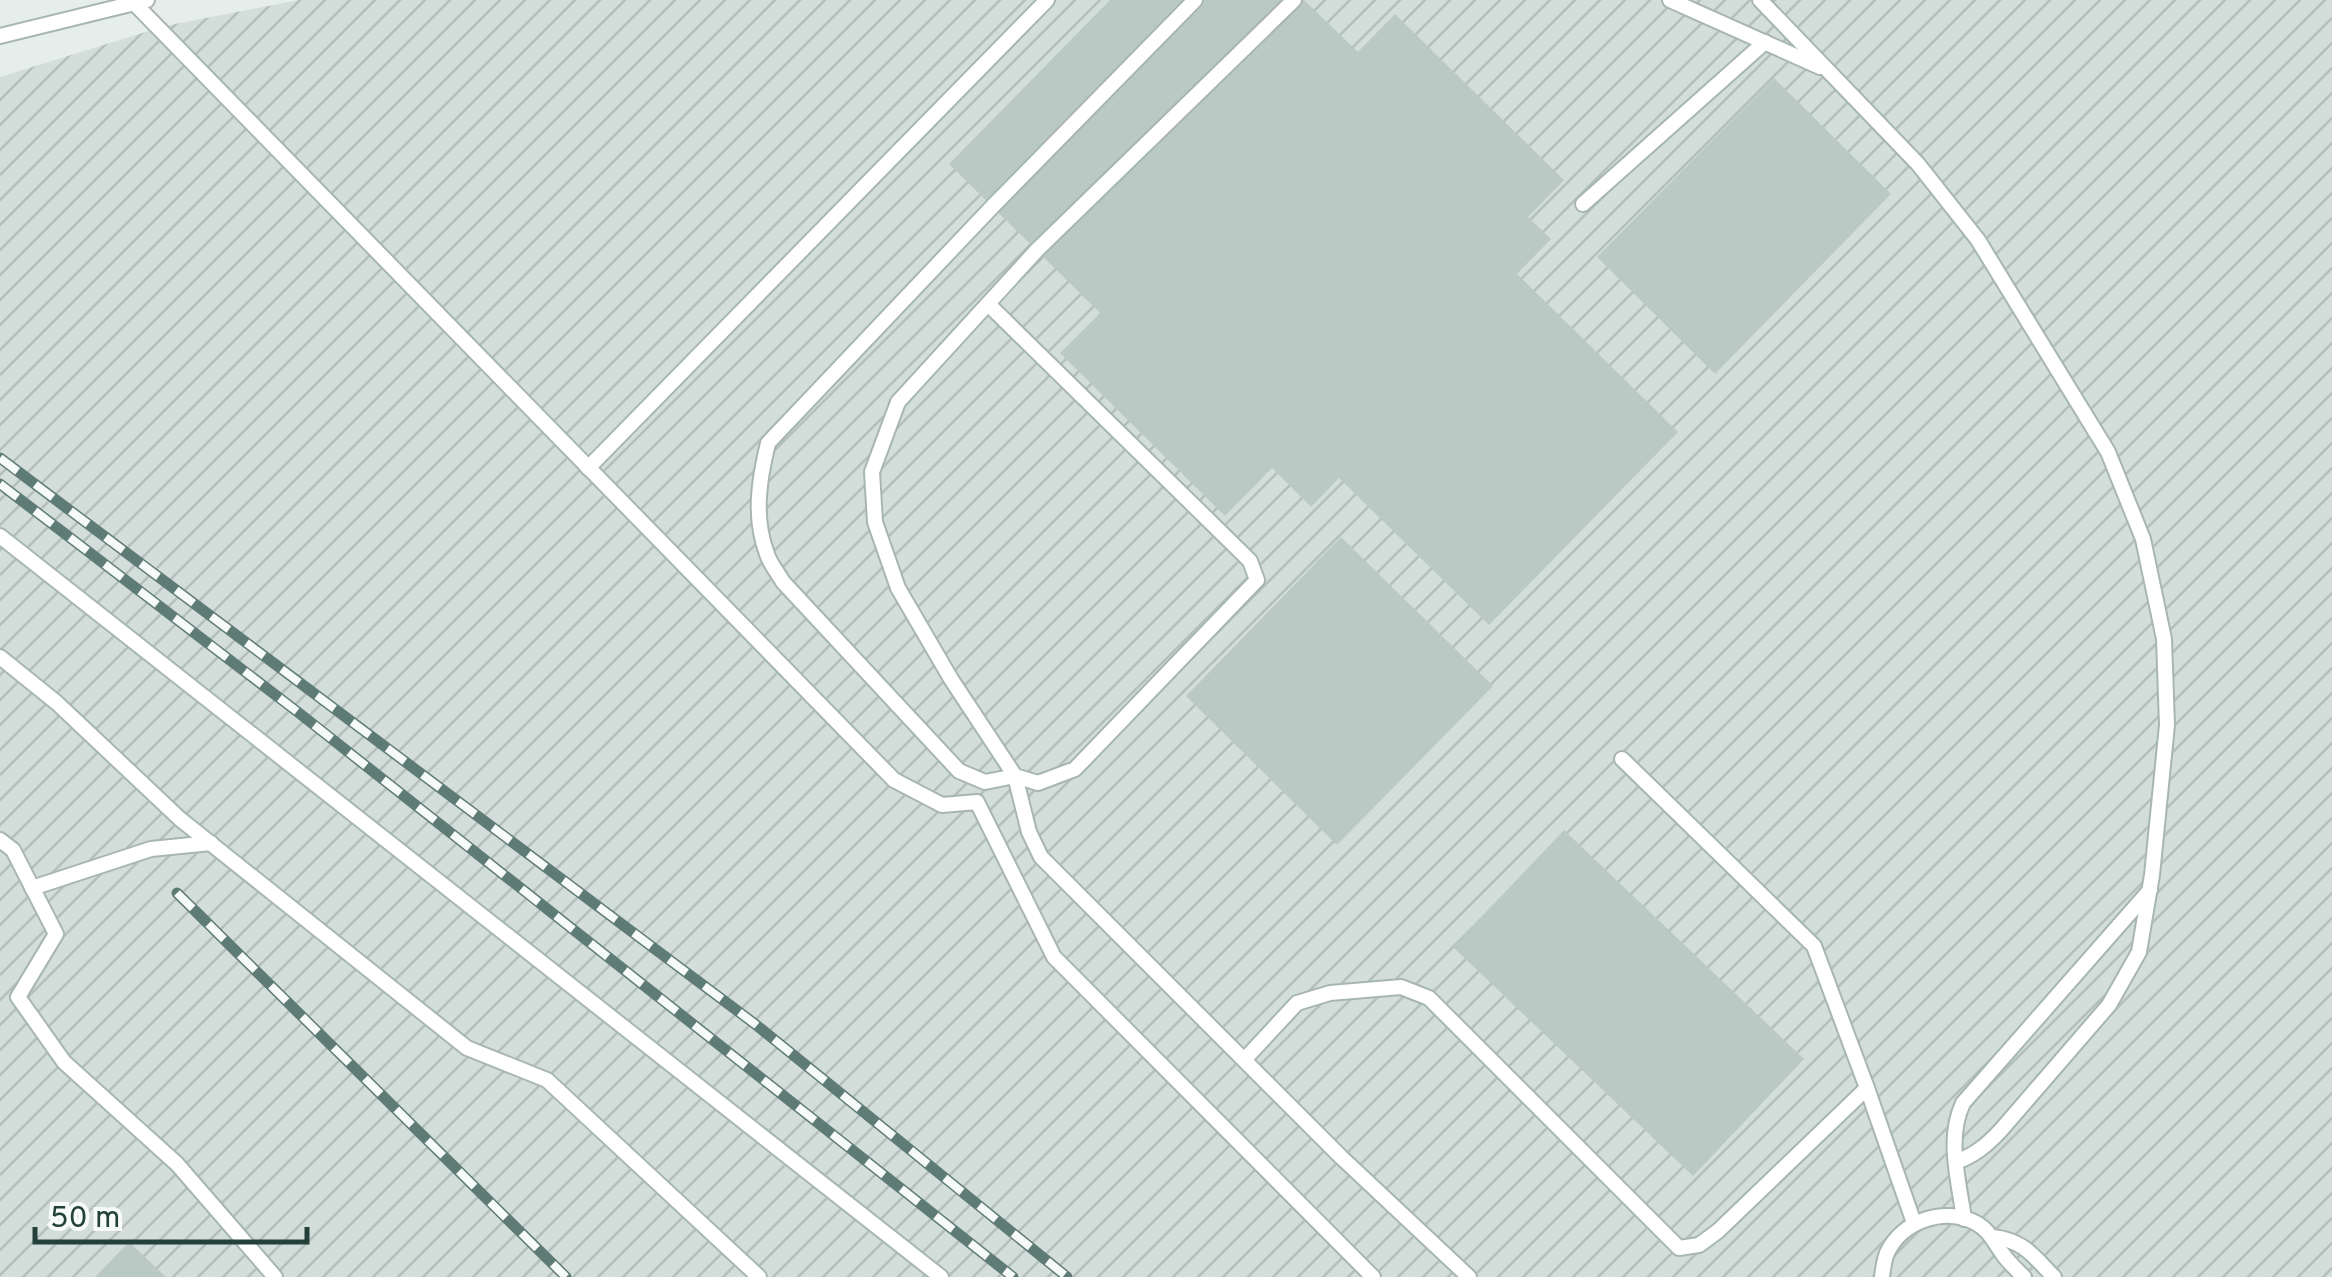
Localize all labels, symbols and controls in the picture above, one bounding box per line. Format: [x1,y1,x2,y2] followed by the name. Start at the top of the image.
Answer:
[35,1182,308,1244] scale bar
[50,1201,120,1238] text: 50 m

